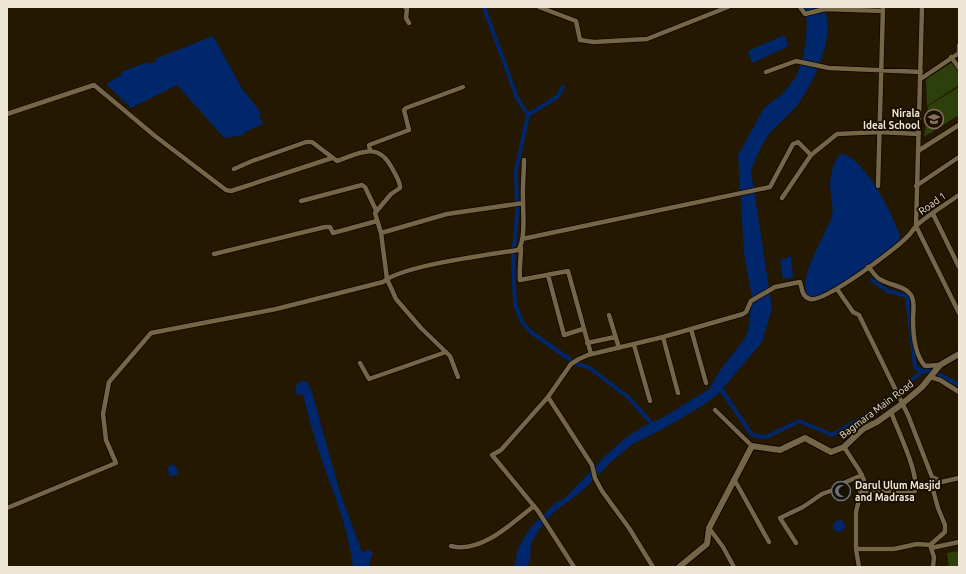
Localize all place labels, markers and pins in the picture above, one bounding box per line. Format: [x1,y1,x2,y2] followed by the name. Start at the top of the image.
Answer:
[863,108,920,131] place label: Nirala Ideal School
[923,108,945,130] school or university icon: Nirala Ideal School
[830,480,852,502] mosque icon: Darul Ulum Masjid and Madrasa
[855,480,941,503] place label: Darul Ulum Masjid and Madrasa

